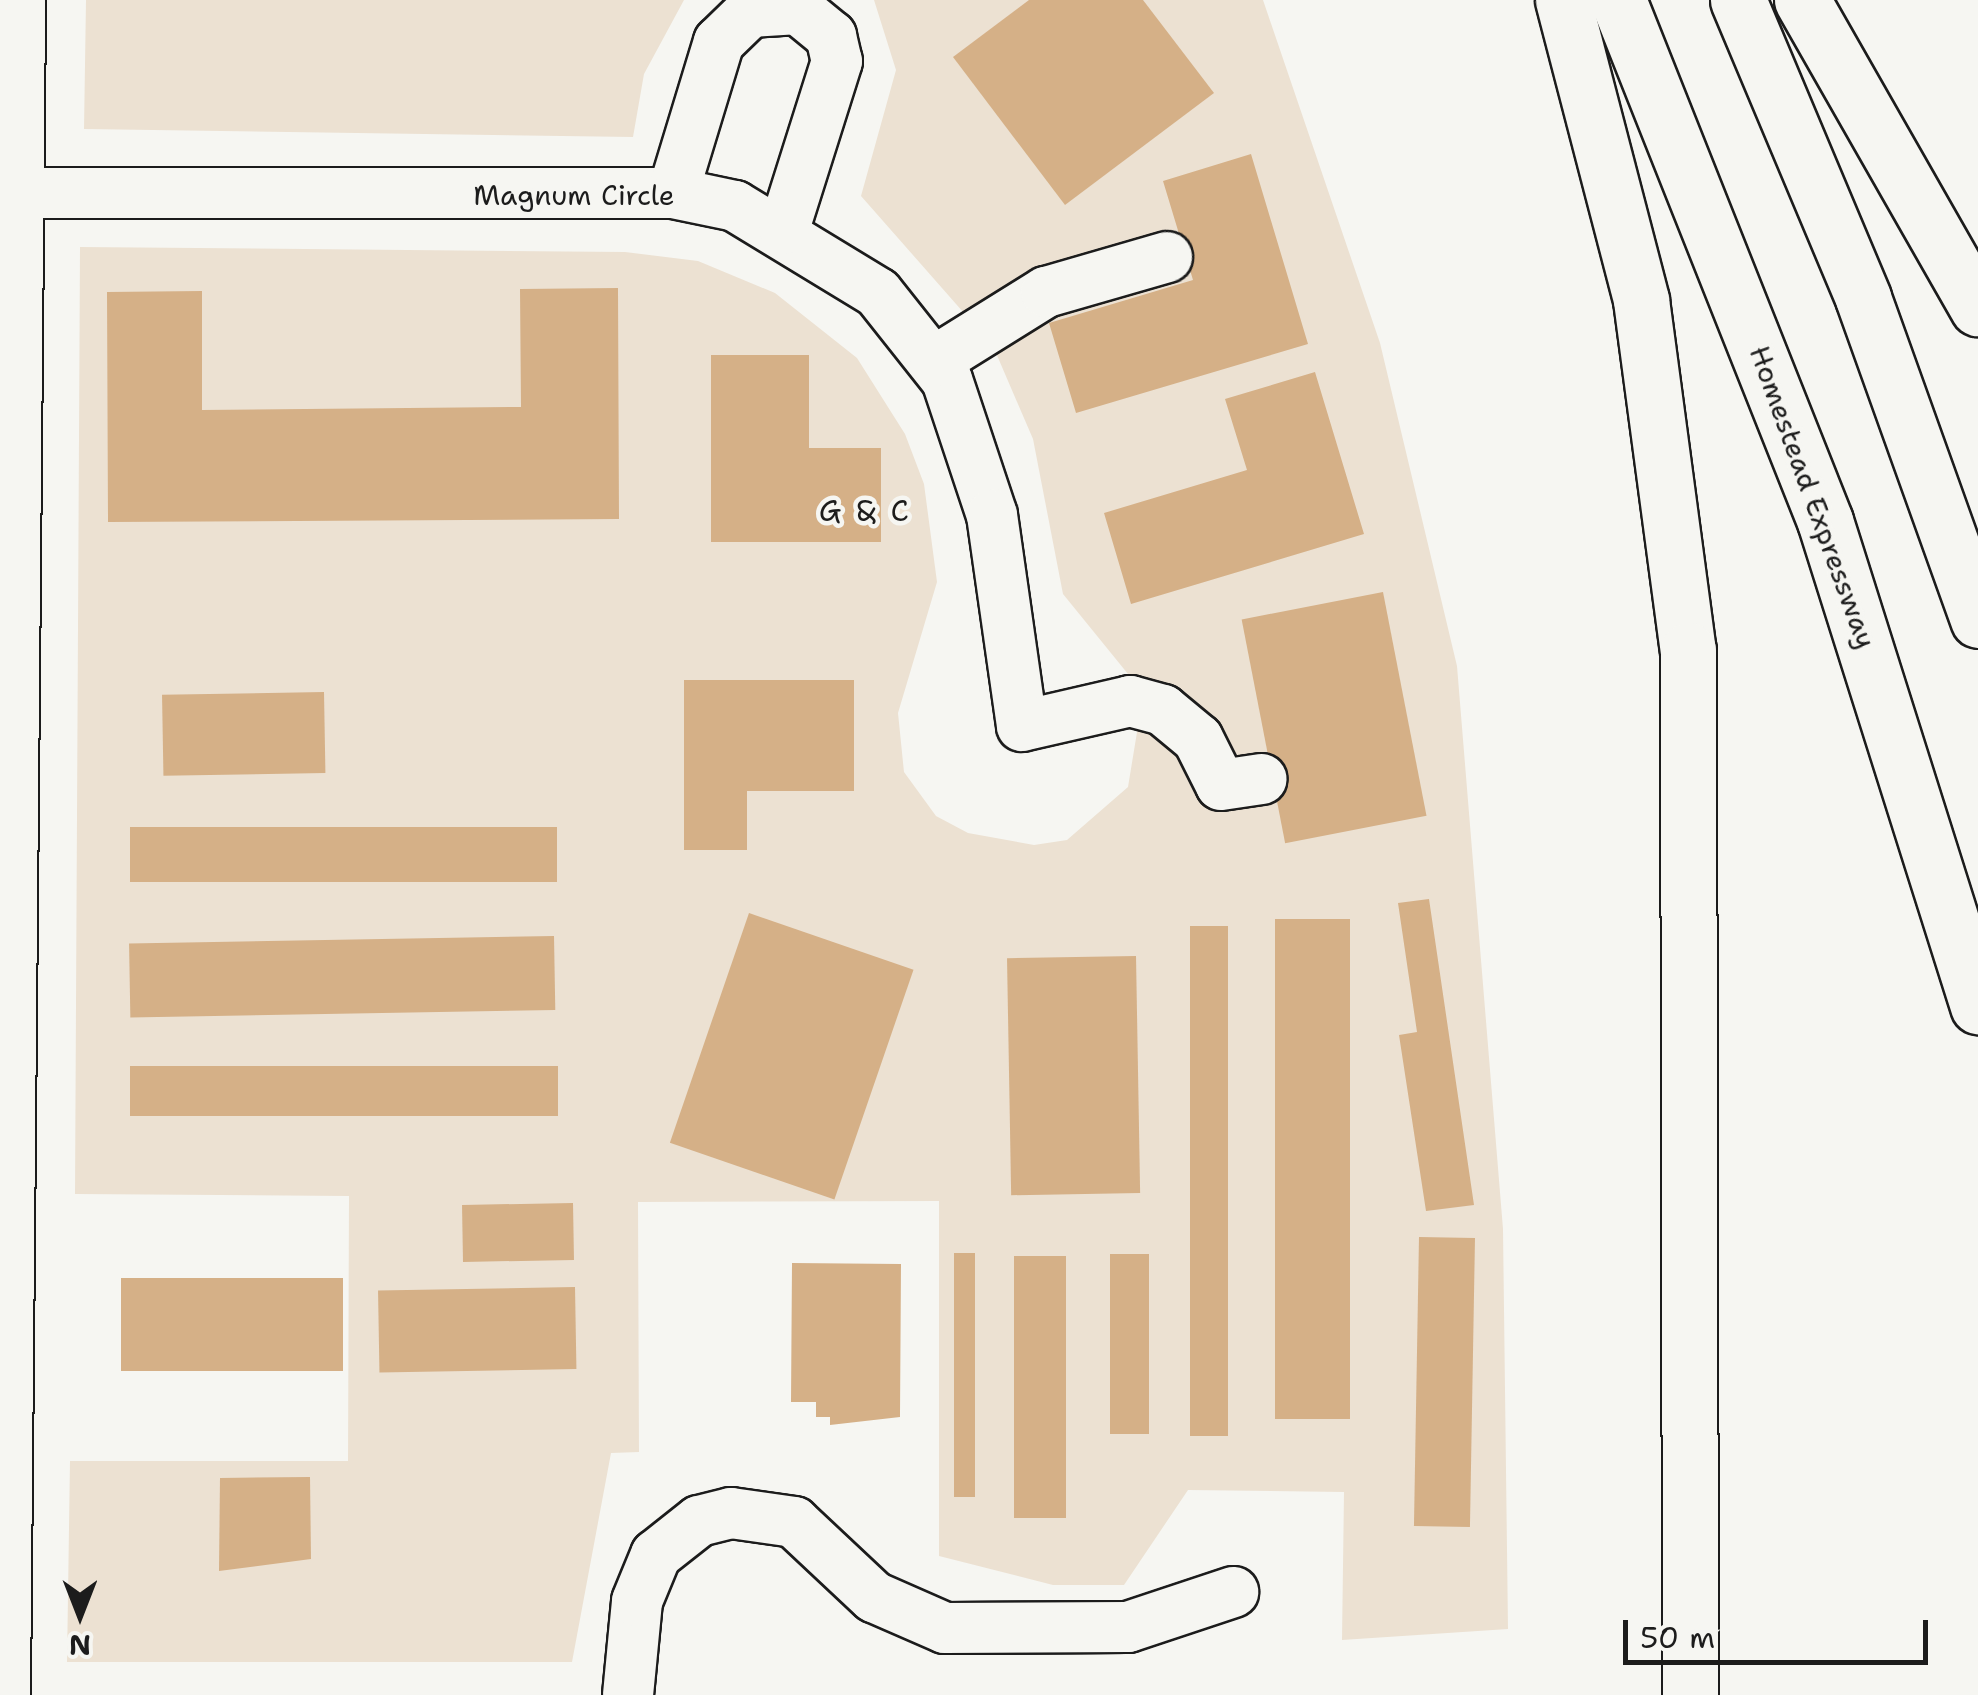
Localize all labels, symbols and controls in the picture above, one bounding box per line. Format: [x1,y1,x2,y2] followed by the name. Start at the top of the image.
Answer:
[473,178,675,212] street label: Magnum Circle
[1743,341,1883,653] street label: Homestead Expressway
[819,493,911,529] district label: G & C
[30,1565,130,1665] north arrow
[1628,1600,1933,1662] scale bar
[1640,1617,1715,1658] text: 50 m
[69,1626,91,1664] text: N

